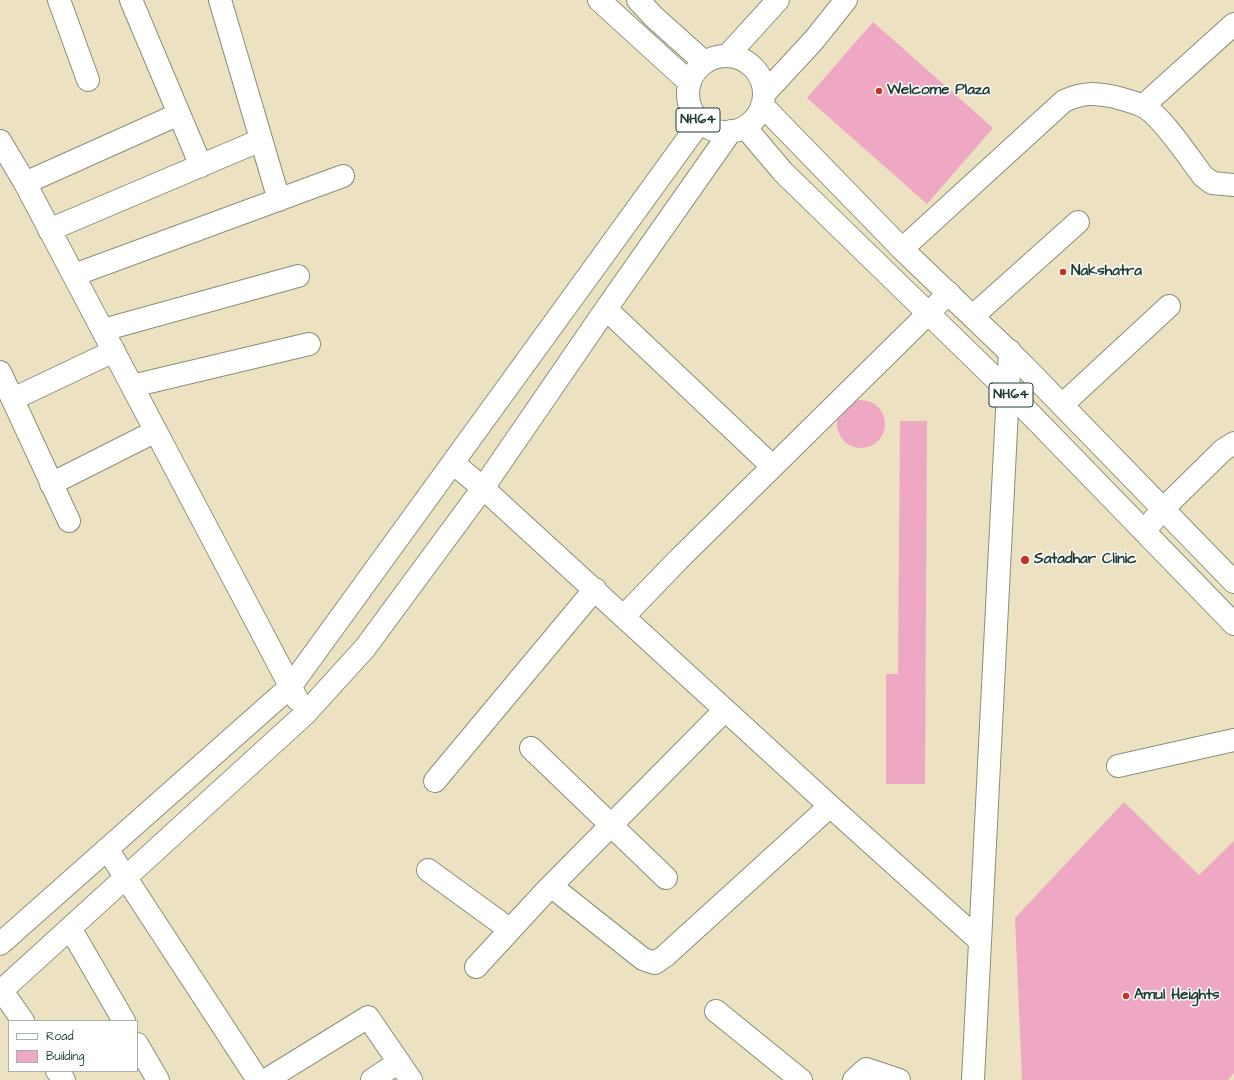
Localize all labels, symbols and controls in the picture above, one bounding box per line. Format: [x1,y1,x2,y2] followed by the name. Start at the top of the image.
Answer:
[887,82,990,100] place label: Welcome Plaza
[874,86,884,96] marker: Welcome Plaza
[676,108,720,132] road number: NH64
[1071,263,1142,281] place label: Nakshatra
[1058,267,1068,277] marker: Nakshatra
[989,383,1033,407] road number: NH64
[1034,551,1137,569] place label: Satadhar Clinic
[1019,554,1031,566] marker: Satadhar Clinic
[1134,987,1219,1005] place label: Amul Heights
[1121,991,1131,1001] marker: Amul Heights
[8,1020,138,1072] legend
[46,1028,74,1045] text: Road
[46,1048,84,1065] text: Building

